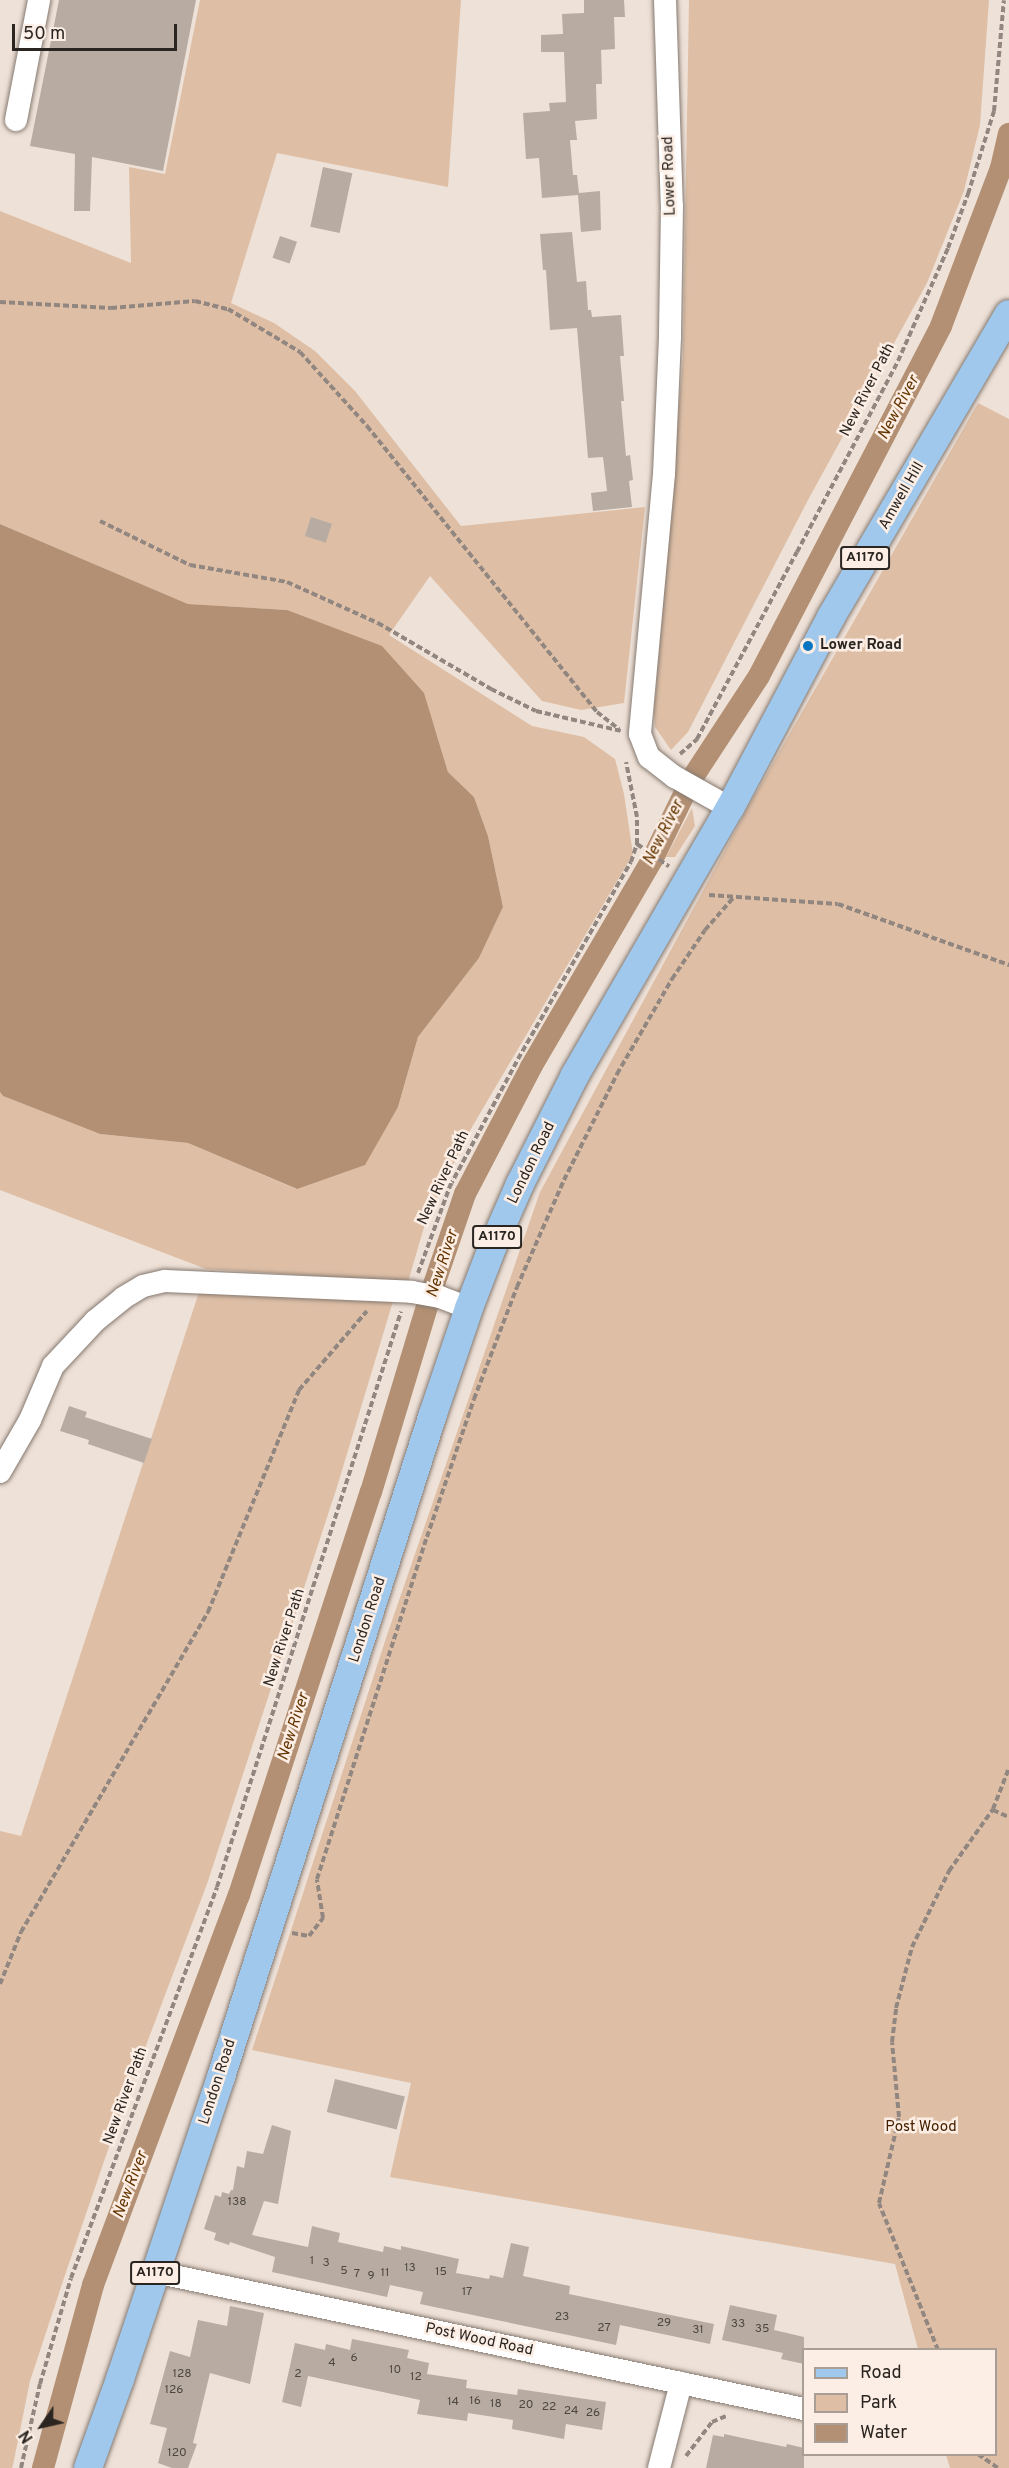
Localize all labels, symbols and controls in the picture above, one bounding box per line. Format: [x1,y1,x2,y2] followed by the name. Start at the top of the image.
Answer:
[15,12,180,50] scale bar
[23,23,65,46] text: 50 m
[660,136,680,216] street label: Lower Road
[837,340,899,440] street label: New River Path
[874,373,924,443] water label: New River
[875,459,929,533] street label: Amwell Hill
[840,547,890,569] road number: A1170
[820,637,902,655] place label: Lower Road
[801,639,815,653] marker: Lower Road
[640,798,688,868] water label: New River
[504,1119,560,1207] street label: London Road
[414,1128,474,1228] street label: New River Path
[472,1226,522,1248] road number: A1170
[423,1228,463,1300] water label: New River
[346,1575,390,1665] street label: London Road
[261,1587,309,1689] street label: New River Path
[274,1691,314,1763] water label: New River
[196,2037,240,2127] street label: London Road
[100,2045,152,2147] street label: New River Path
[885,2119,957,2137] park label: Post Wood
[110,2149,152,2221] water label: New River
[227,2196,247,2210] house number: 138
[310,2255,314,2269] house number: 1
[322,2257,330,2271] house number: 3
[130,2262,180,2284] road number: A1170
[404,2262,416,2276] house number: 13
[340,2265,348,2279] house number: 5
[435,2266,447,2280] house number: 15
[381,2267,389,2281] house number: 11
[354,2268,360,2282] house number: 7
[367,2270,375,2284] house number: 9
[462,2286,472,2300] house number: 17
[555,2311,569,2325] house number: 23
[657,2317,671,2331] house number: 29
[731,2318,745,2332] house number: 33
[423,2320,535,2360] street label: Post Wood Road
[597,2322,611,2336] house number: 27
[755,2323,769,2337] house number: 35
[692,2324,704,2338] house number: 31
[802,2348,997,2456] legend
[350,2352,358,2366] house number: 6
[328,2357,336,2371] house number: 4
[860,2362,902,2385] text: Road
[389,2364,401,2378] house number: 10
[172,2368,192,2382] house number: 128
[294,2368,302,2382] house number: 2
[410,2371,422,2385] house number: 12
[165,2384,183,2398] house number: 126
[860,2392,897,2415] text: Park
[469,2395,481,2409] house number: 16
[12,2396,72,2456] north arrow
[447,2396,459,2410] house number: 14
[490,2398,502,2412] house number: 18
[518,2399,534,2413] house number: 20
[542,2401,556,2415] house number: 22
[564,2405,578,2419] house number: 24
[586,2407,600,2421] house number: 26
[860,2422,907,2445] text: Water
[16,2426,39,2446] text: N
[167,2447,187,2461] house number: 120

